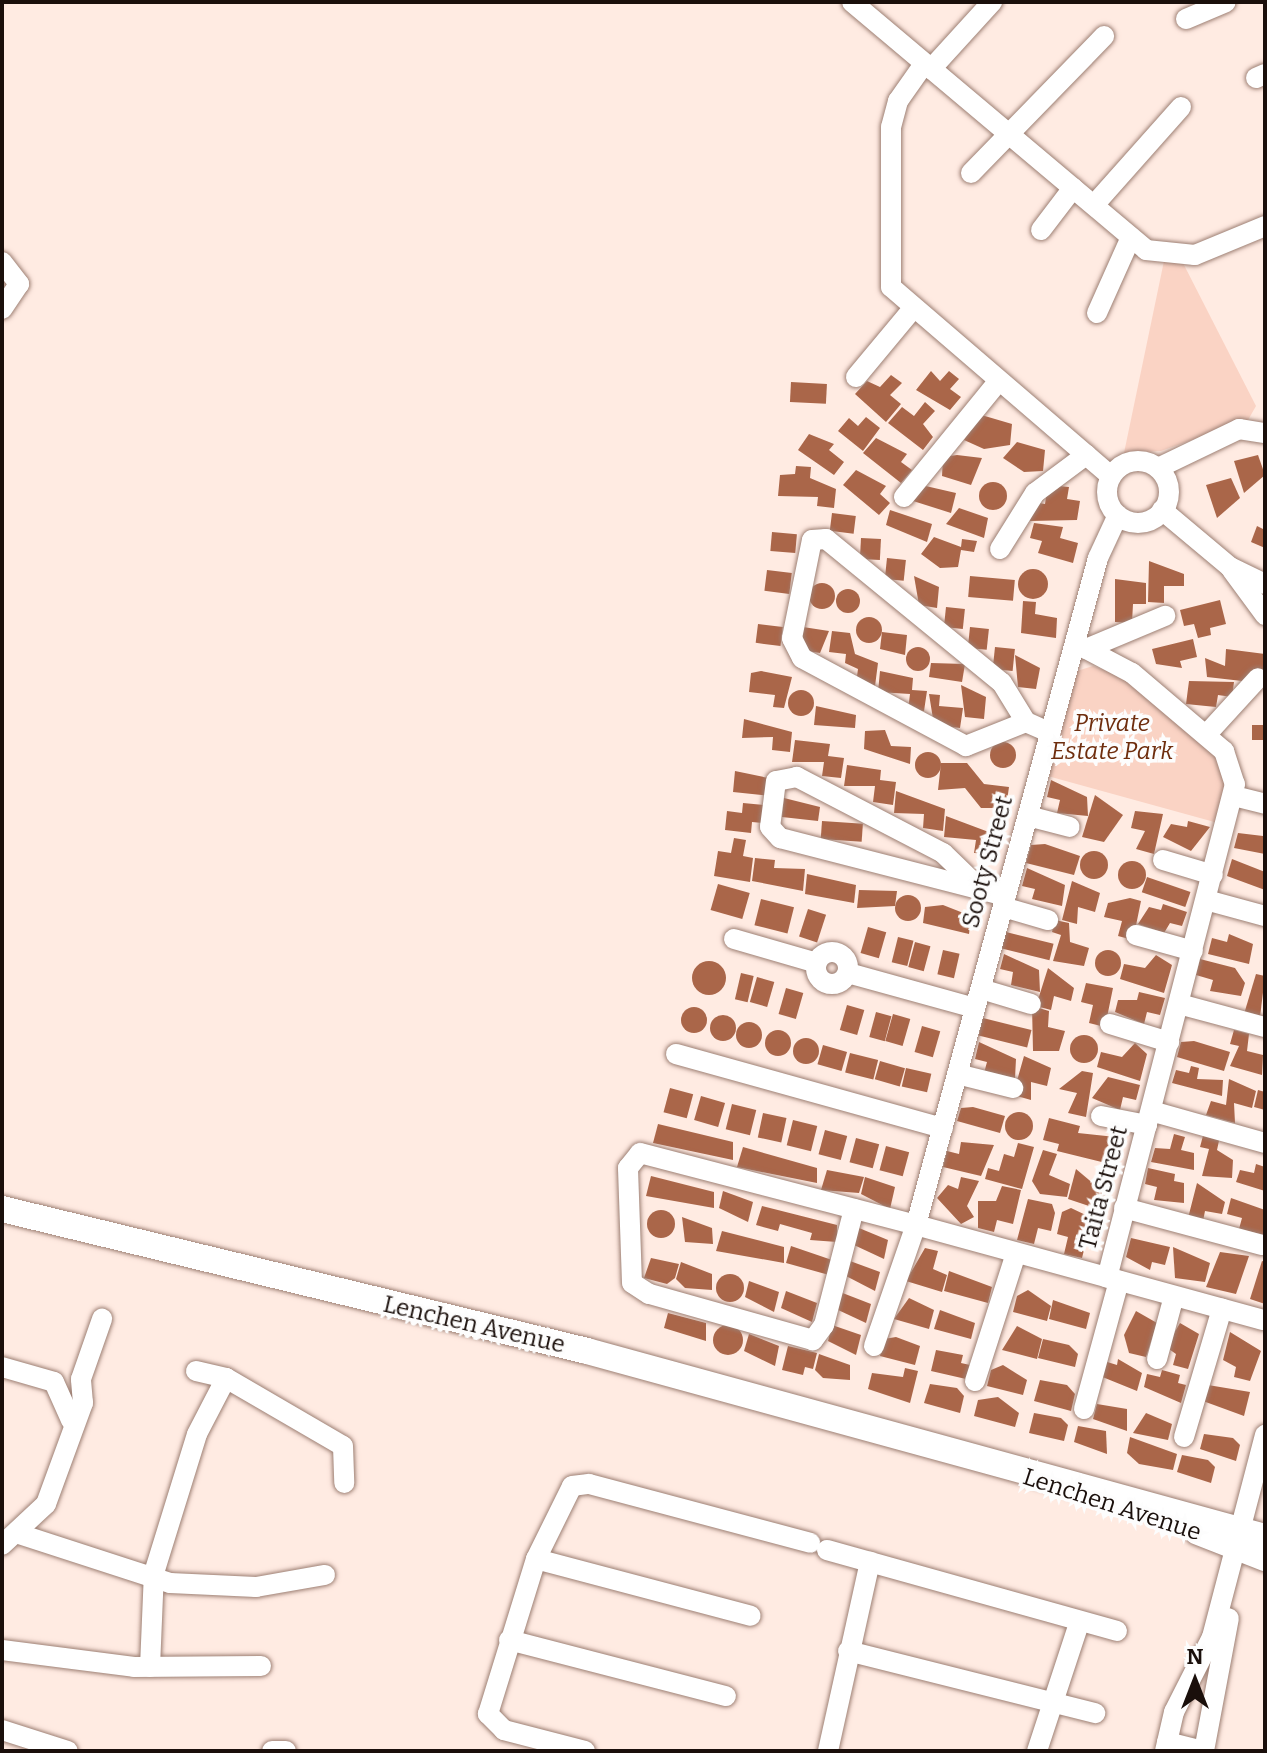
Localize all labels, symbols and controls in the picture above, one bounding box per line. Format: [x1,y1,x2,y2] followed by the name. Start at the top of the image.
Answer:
[1051,710,1173,766] park label: Private Estate Park
[957,793,1019,931] street label: Sooty Street
[1074,1123,1134,1253] street label: Taita Street
[380,1290,568,1360] street label: Lenchen Avenue
[1019,1463,1205,1547] street label: Lenchen Avenue
[1155,1641,1235,1721] north arrow
[1187,1643,1203,1670] text: N

